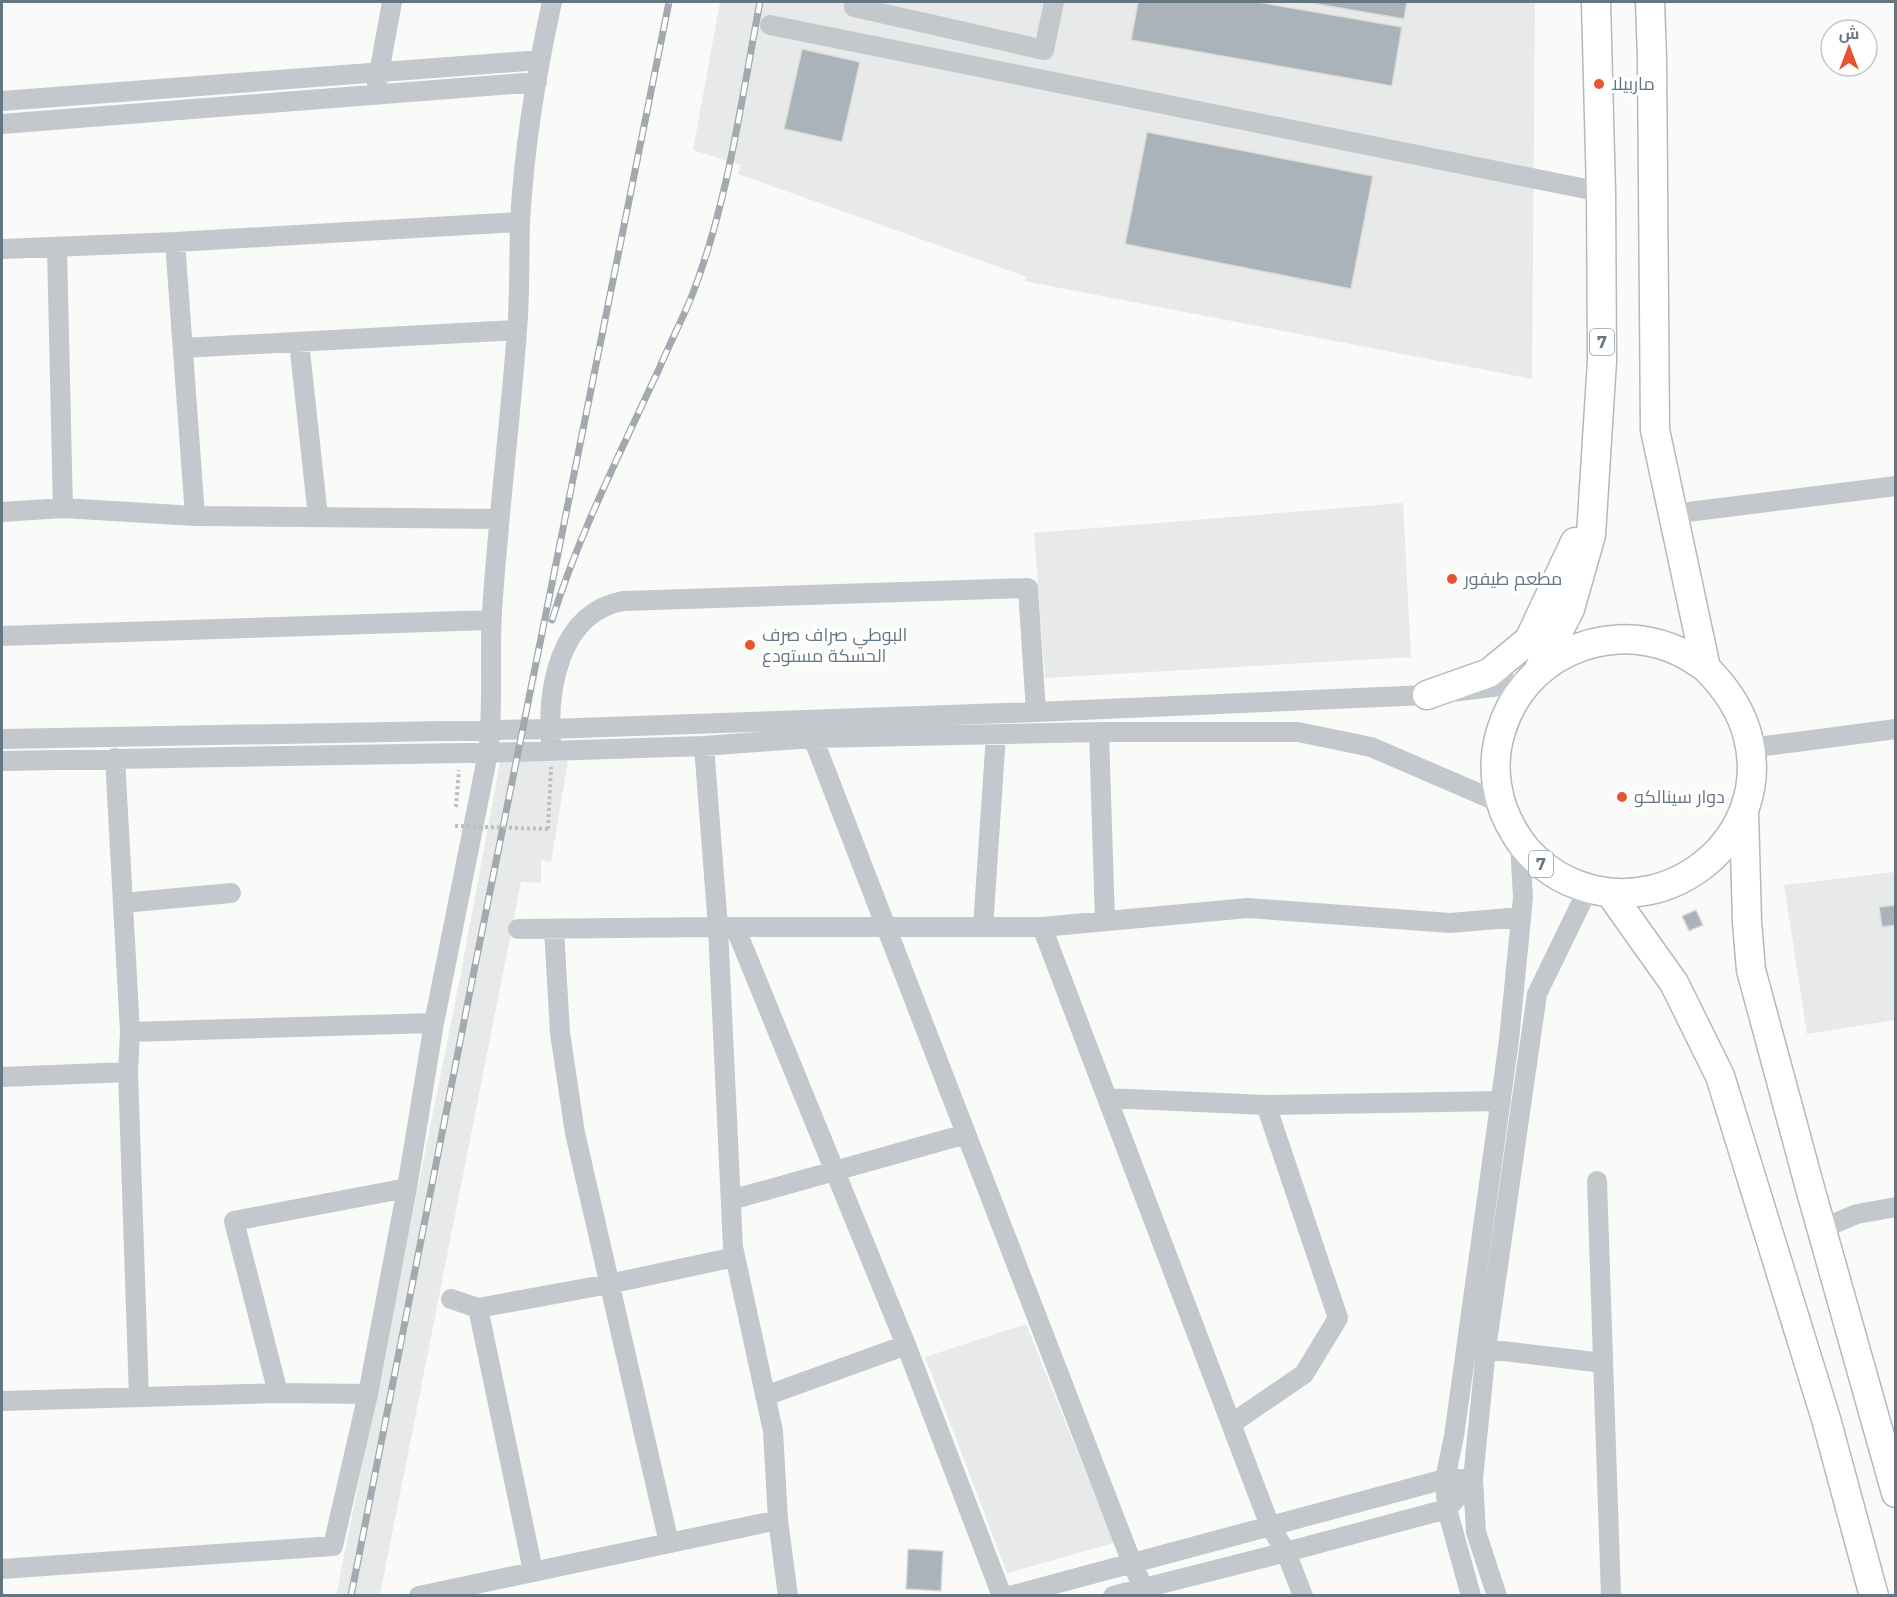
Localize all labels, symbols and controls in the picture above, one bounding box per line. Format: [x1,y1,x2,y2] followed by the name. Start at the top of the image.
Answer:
[1819,18,1879,78] north arrow
[1839,24,1859,43] text: ش
[1611,73,1655,95] place label: ماربيلا
[1592,77,1606,91] marker: ماربيلا
[1590,329,1614,355] road number: 7
[1463,568,1562,591] place label: مطعم طيفور
[1445,572,1459,586] marker: مطعم طيفور
[762,624,907,668] place label: البوطي صراف صرف الحسكة مستودع
[743,638,757,652] marker: البوطي صراف صرف الحسكة مستودع
[1634,786,1725,808] place label: دوار سينالكو
[1615,790,1629,804] marker: دوار سينالكو
[1529,851,1553,877] road number: 7

